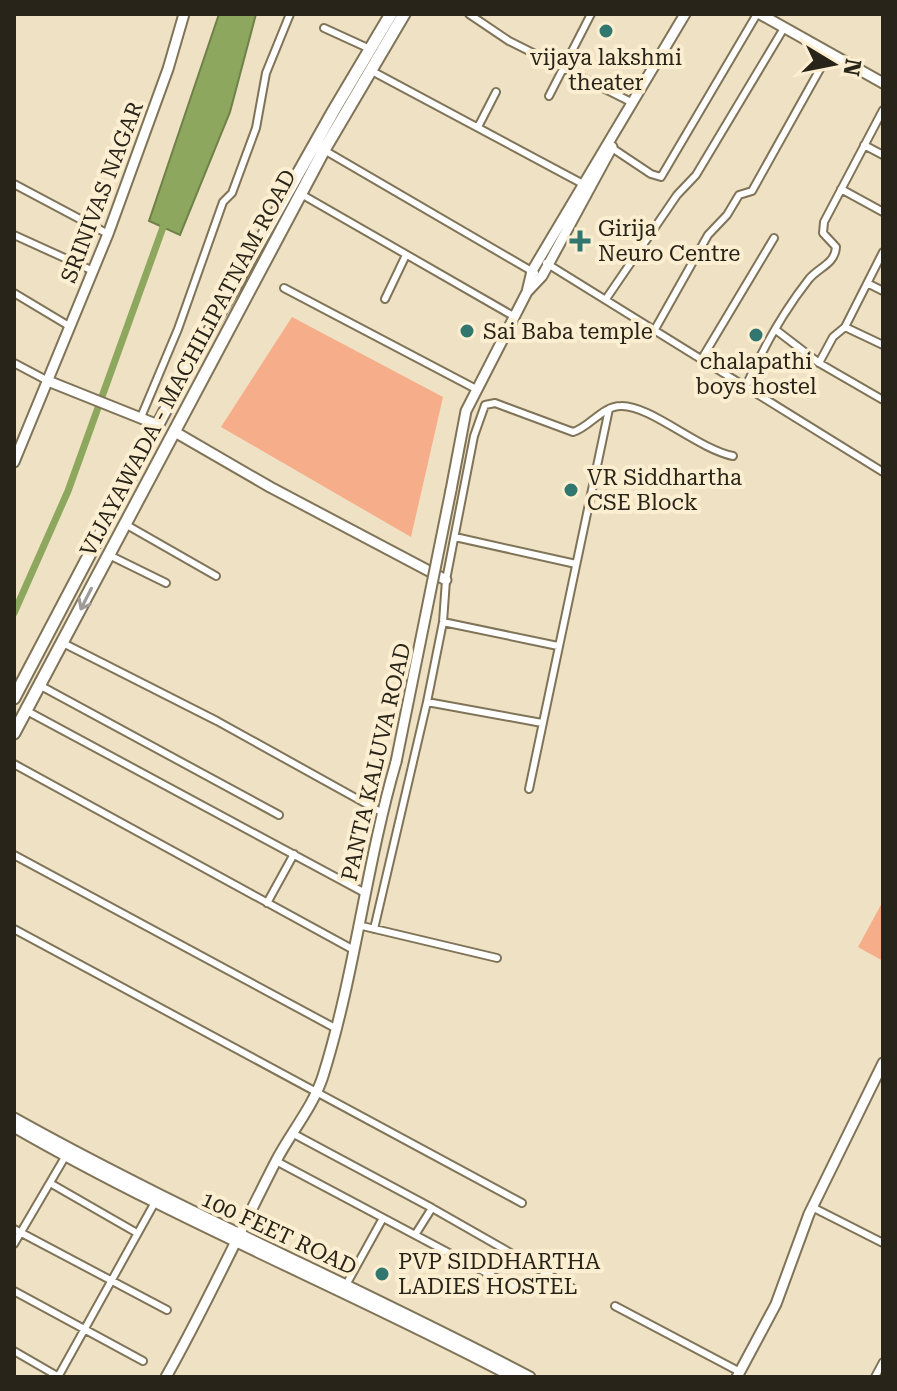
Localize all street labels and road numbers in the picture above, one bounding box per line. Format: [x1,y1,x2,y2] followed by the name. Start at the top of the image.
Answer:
[56,98,148,286] street label: SRINIVAS NAGAR
[75,165,301,561] street label: VIJAYAWADA - MACHILIPATNAM ROAD
[336,641,416,883] street label: PANTA KALUVA ROAD
[197,1186,361,1280] street label: 100 FEET ROAD

